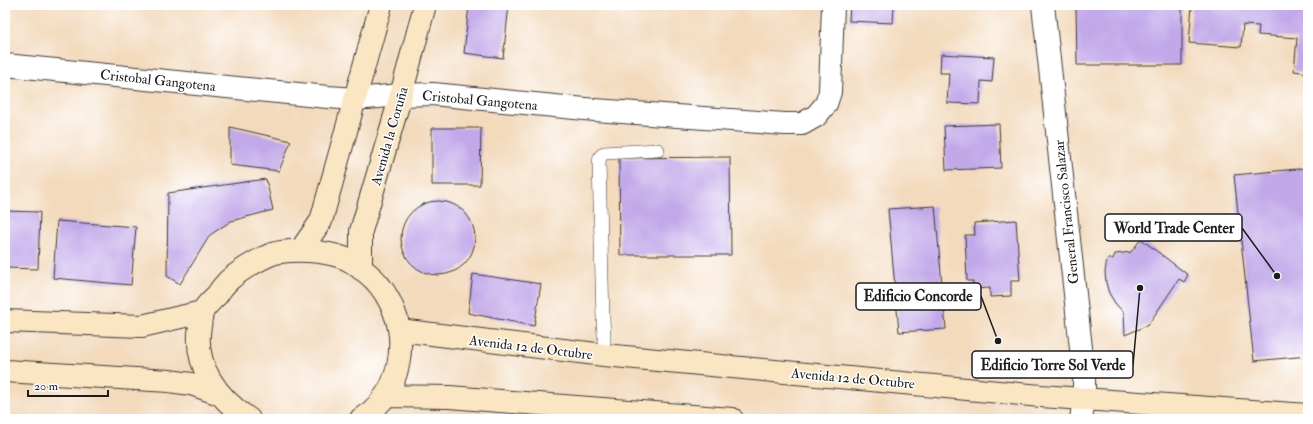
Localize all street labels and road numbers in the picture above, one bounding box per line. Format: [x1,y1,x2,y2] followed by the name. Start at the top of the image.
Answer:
[99,66,217,95] street label: Cristobal Gangotena
[367,85,412,188] street label: Avenida la Coruña
[421,87,539,114] street label: Cristobal Gangotena
[1050,138,1083,285] street label: General Francisco Salazar
[467,331,594,364] street label: Avenida 12 de Octubre
[789,365,916,392] street label: Avenida 12 de Octubre

